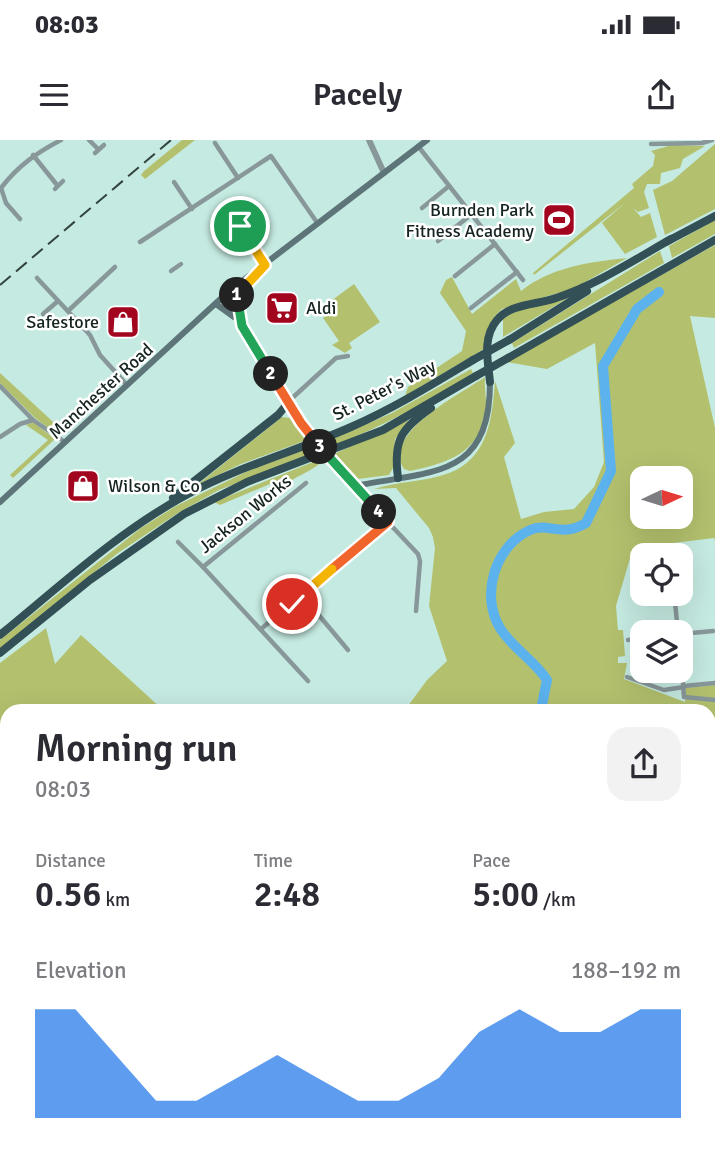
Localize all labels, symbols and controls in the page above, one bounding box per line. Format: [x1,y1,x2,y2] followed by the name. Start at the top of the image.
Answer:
[35,9,99,41] text: 08:03
[313,75,402,114] text: Pacely
[35,76,73,114] icon: menu
[642,76,680,114] icon: share
[210,196,270,256] pin
[406,199,535,242] place label: Burnden Park Fitness Academy
[540,201,578,239] sports icon: Burnden Park Fitness Academy
[221,207,259,245] icon: arrive
[219,278,254,312] pin: 1
[231,282,242,306] text: 1
[263,289,301,327] supermarket icon: Aldi
[306,297,336,319] place label: Aldi
[104,303,142,341] shop icon: Safestore
[26,311,99,333] place label: Safestore
[44,338,158,444] street label: Manchester Road
[329,354,440,425] street label: St. Peter's Way
[254,356,288,392] pin: 2
[265,361,276,385] text: 2
[302,430,338,464] pin: 3
[314,434,325,458] text: 3
[630,466,693,528] north arrow
[630,466,693,683] map controls
[64,467,102,505] shop icon: Wilson & Co
[194,470,296,558] street label: Jackson Works
[108,475,200,497] place label: Wilson & Co
[362,494,396,530] pin: 4
[373,499,384,523] text: 4
[630,543,693,606] button: locate
[262,574,322,634] pin
[273,585,311,623] icon: check
[630,620,693,683] button: layers
[35,725,238,772] text: Morning run
[607,727,681,801] button: share
[35,775,91,804] text: 08:03
[35,849,106,873] text: Distance
[254,849,293,873] text: Time
[472,849,511,873] text: Pace
[35,873,101,916] text: 0.56
[254,873,320,916] text: 2:48
[472,873,539,916] text: 5:00
[101,888,130,912] text: km
[539,888,576,912] text: /km
[35,956,127,985] text: Elevation
[571,956,681,985] text: 188–192 m

